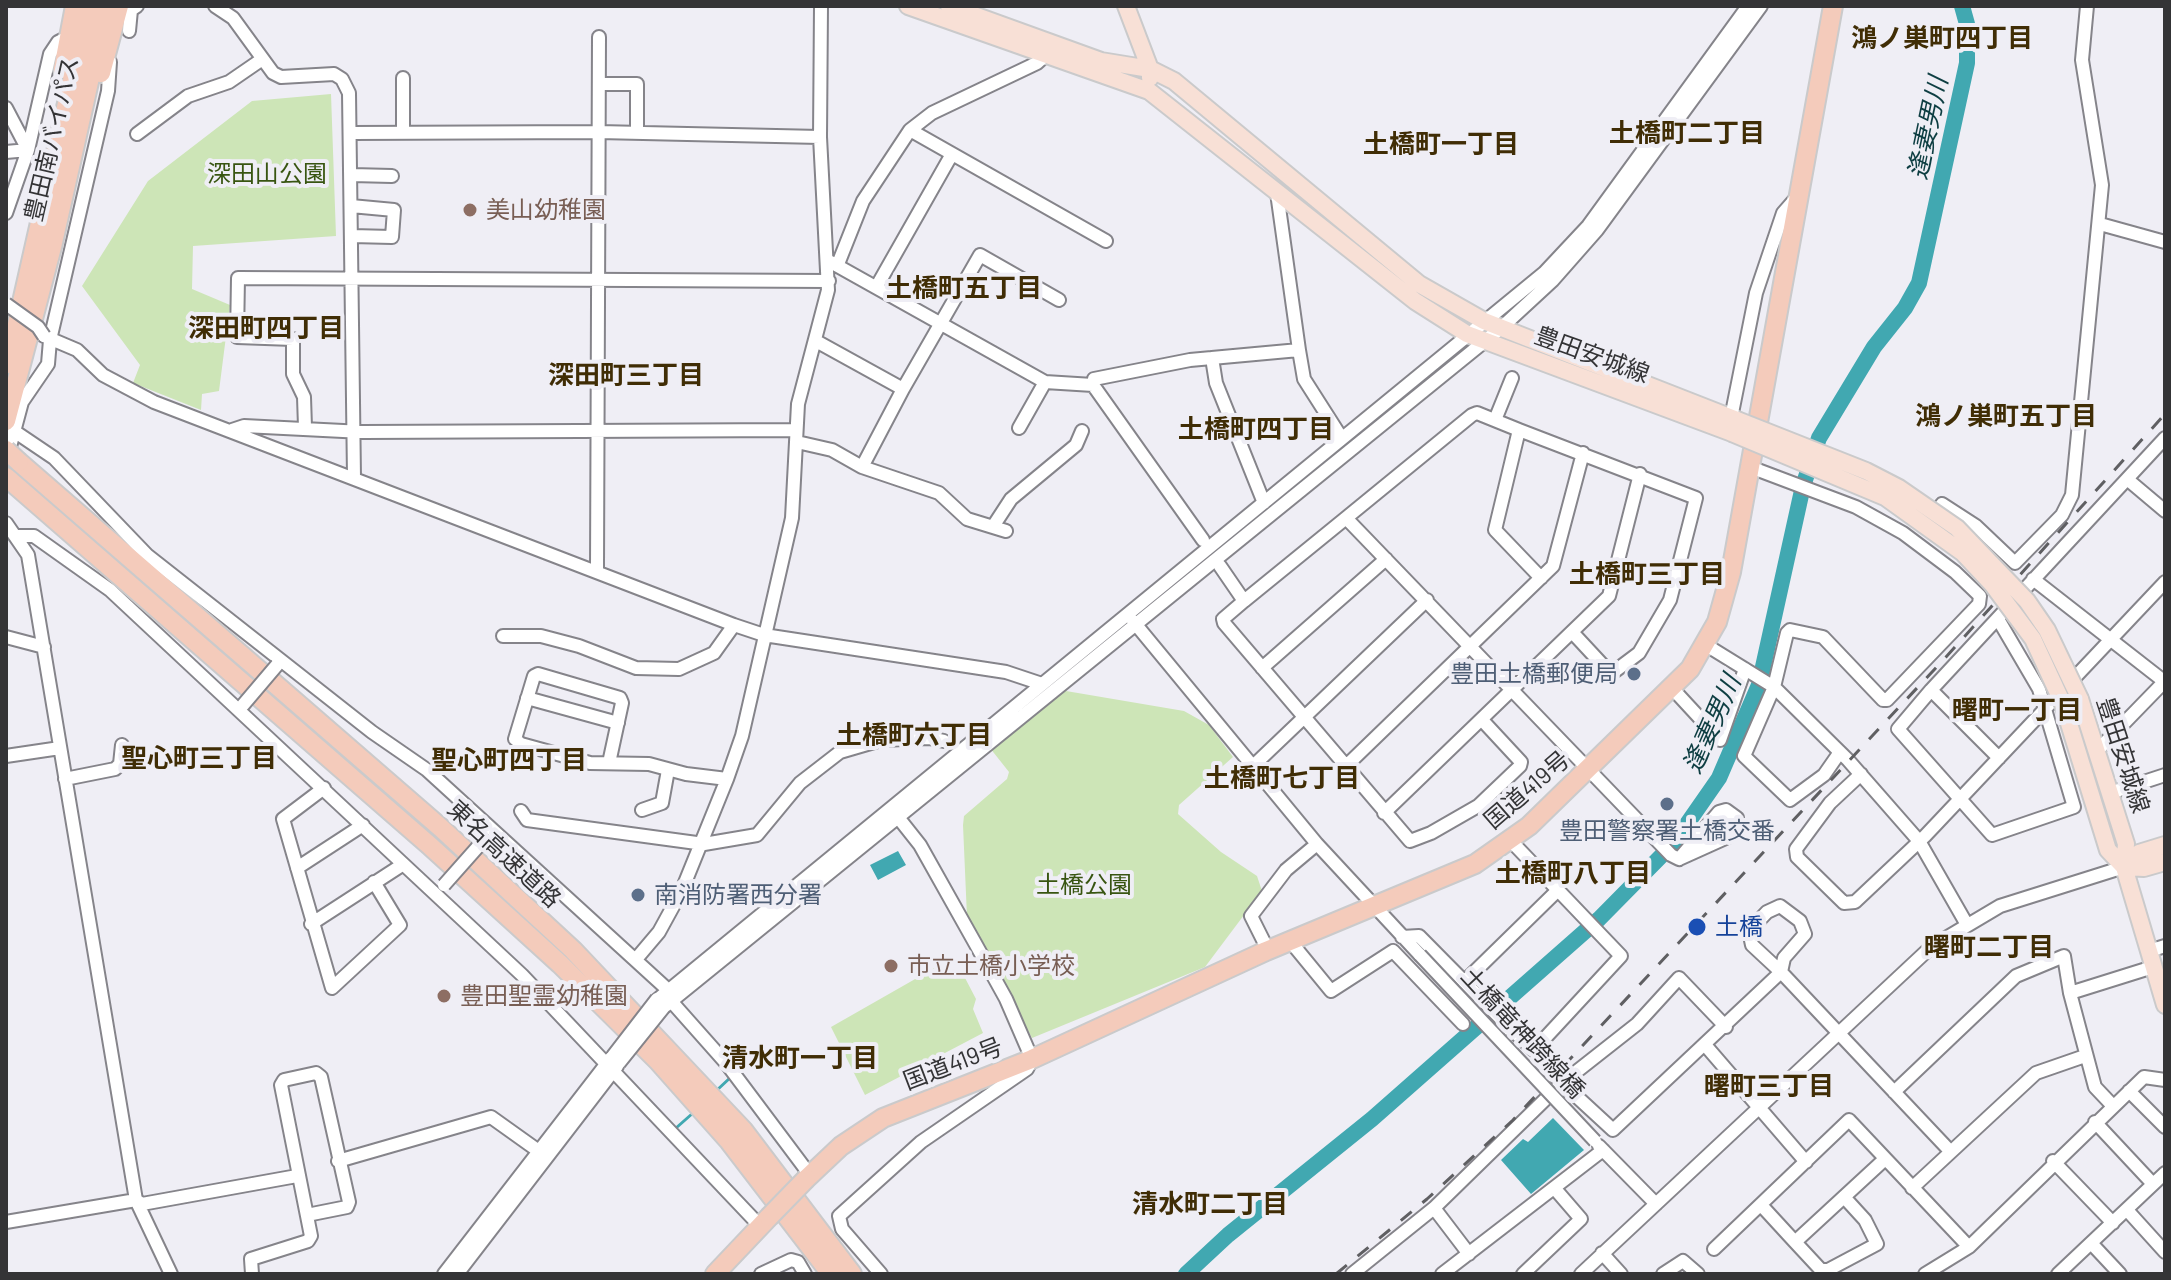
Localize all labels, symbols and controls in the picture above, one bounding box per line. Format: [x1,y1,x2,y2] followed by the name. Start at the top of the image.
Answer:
[1851,22,2033,54] district label: 鴻ノ巣町四丁目
[19,54,85,224] street label: 豊田南バイパス
[1902,74,1954,182] water label: 逢妻男川
[1609,117,1765,149] district label: 土橋町二丁目
[1363,128,1519,160] district label: 土橋町一丁目
[207,160,327,188] park label: 深田山公園
[486,196,606,224] place label: 美山幼稚園
[461,201,479,219] marker: 美山幼稚園
[886,272,1042,304] district label: 土橋町五丁目
[188,312,344,344] district label: 深田町四丁目
[1531,321,1653,389] street label: 豊田安城線
[548,359,704,391] district label: 深田町三丁目
[1915,400,2097,432] district label: 鴻ノ巣町五丁目
[1178,413,1334,445] district label: 土橋町四丁目
[1569,558,1725,590] district label: 土橋町三丁目
[1450,660,1618,688] place label: 豊田土橋郵便局
[1625,665,1643,683] marker: 豊田土橋郵便局
[1677,670,1747,778] water label: 逢妻男川
[2091,693,2155,817] street label: 豊田安城線
[1952,694,2082,726] district label: 曙町一丁目
[836,719,992,751] district label: 土橋町六丁目
[121,742,277,774] district label: 聖心町三丁目
[431,744,587,776] district label: 聖心町四丁目
[1478,745,1576,835] street label: 国道419号
[1204,762,1360,794] district label: 土橋町七丁目
[442,794,566,914] street label: 東名高速道路
[1658,795,1676,813] marker: 豊田警察署土橋交番
[1559,817,1775,845] place label: 豊田警察署土橋交番
[1495,857,1651,889] district label: 土橋町八丁目
[1036,871,1132,899] park label: 土橋公園
[654,881,822,909] place label: 南消防署西分署
[629,886,647,904] marker: 南消防署西分署
[1715,913,1763,941] place label: 土橋
[1686,916,1708,938] marker: 土橋
[1924,931,2054,963] district label: 曙町二丁目
[907,952,1075,980] place label: 市立土橋小学校
[882,957,900,975] marker: 市立土橋小学校
[1455,962,1591,1104] street label: 土橋竜神跨線橋
[460,982,628,1010] place label: 豊田聖霊幼稚園
[435,987,453,1005] marker: 豊田聖霊幼稚園
[899,1032,1007,1096] street label: 国道419号
[722,1042,878,1074] district label: 清水町一丁目
[1704,1070,1834,1102] district label: 曙町三丁目
[1132,1188,1288,1220] district label: 清水町二丁目

